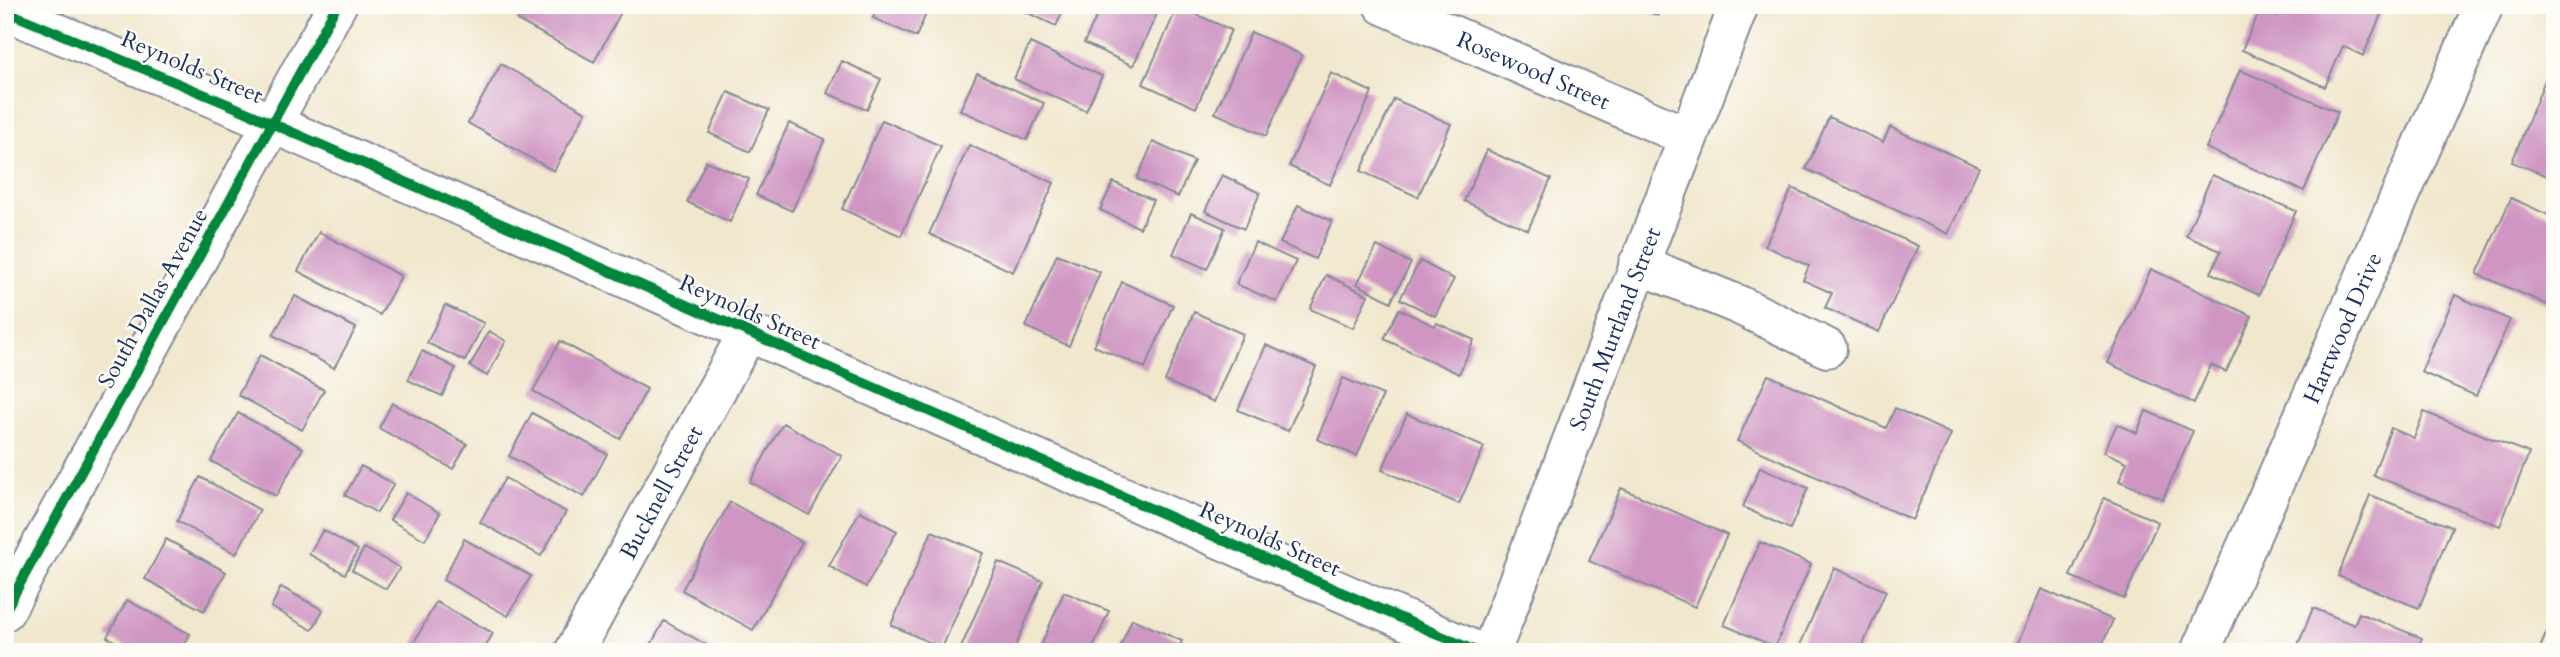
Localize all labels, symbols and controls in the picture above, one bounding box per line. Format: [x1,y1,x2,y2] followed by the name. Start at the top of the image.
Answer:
[116,23,268,111] street label: Reynolds Street
[1452,23,1615,117] street label: Rosewood Street
[91,202,215,394] street label: South Dallas Avenue
[1562,223,1668,435] street label: South Murtland Street
[2295,247,2389,408] street label: Hartwood Drive
[675,267,825,357] street label: Reynolds Street
[612,420,710,564] street label: Bucknell Street
[1195,494,1345,584] street label: Reynolds Street

